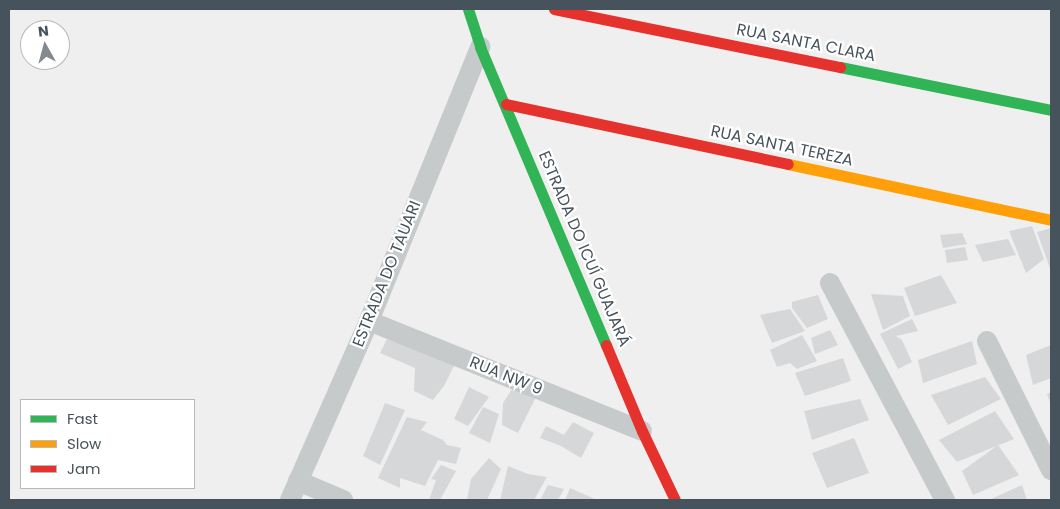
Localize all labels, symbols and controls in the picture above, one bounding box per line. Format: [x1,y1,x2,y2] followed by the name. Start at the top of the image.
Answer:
[20,20,70,70] north arrow
[735,20,877,66] street label: RUA SANTA CLARA
[37,21,50,42] text: N
[709,122,855,170] street label: RUA SANTA TEREZA
[534,148,634,350] street label: ESTRADA DO ICUÍ GUAJARÁ
[349,198,425,350] street label: ESTRADA DO TAUARI
[467,353,545,399] street label: RUA NW 9
[20,399,195,489] legend
[67,408,98,429] text: Fast
[67,433,101,454] text: Slow
[67,458,101,479] text: Jam

